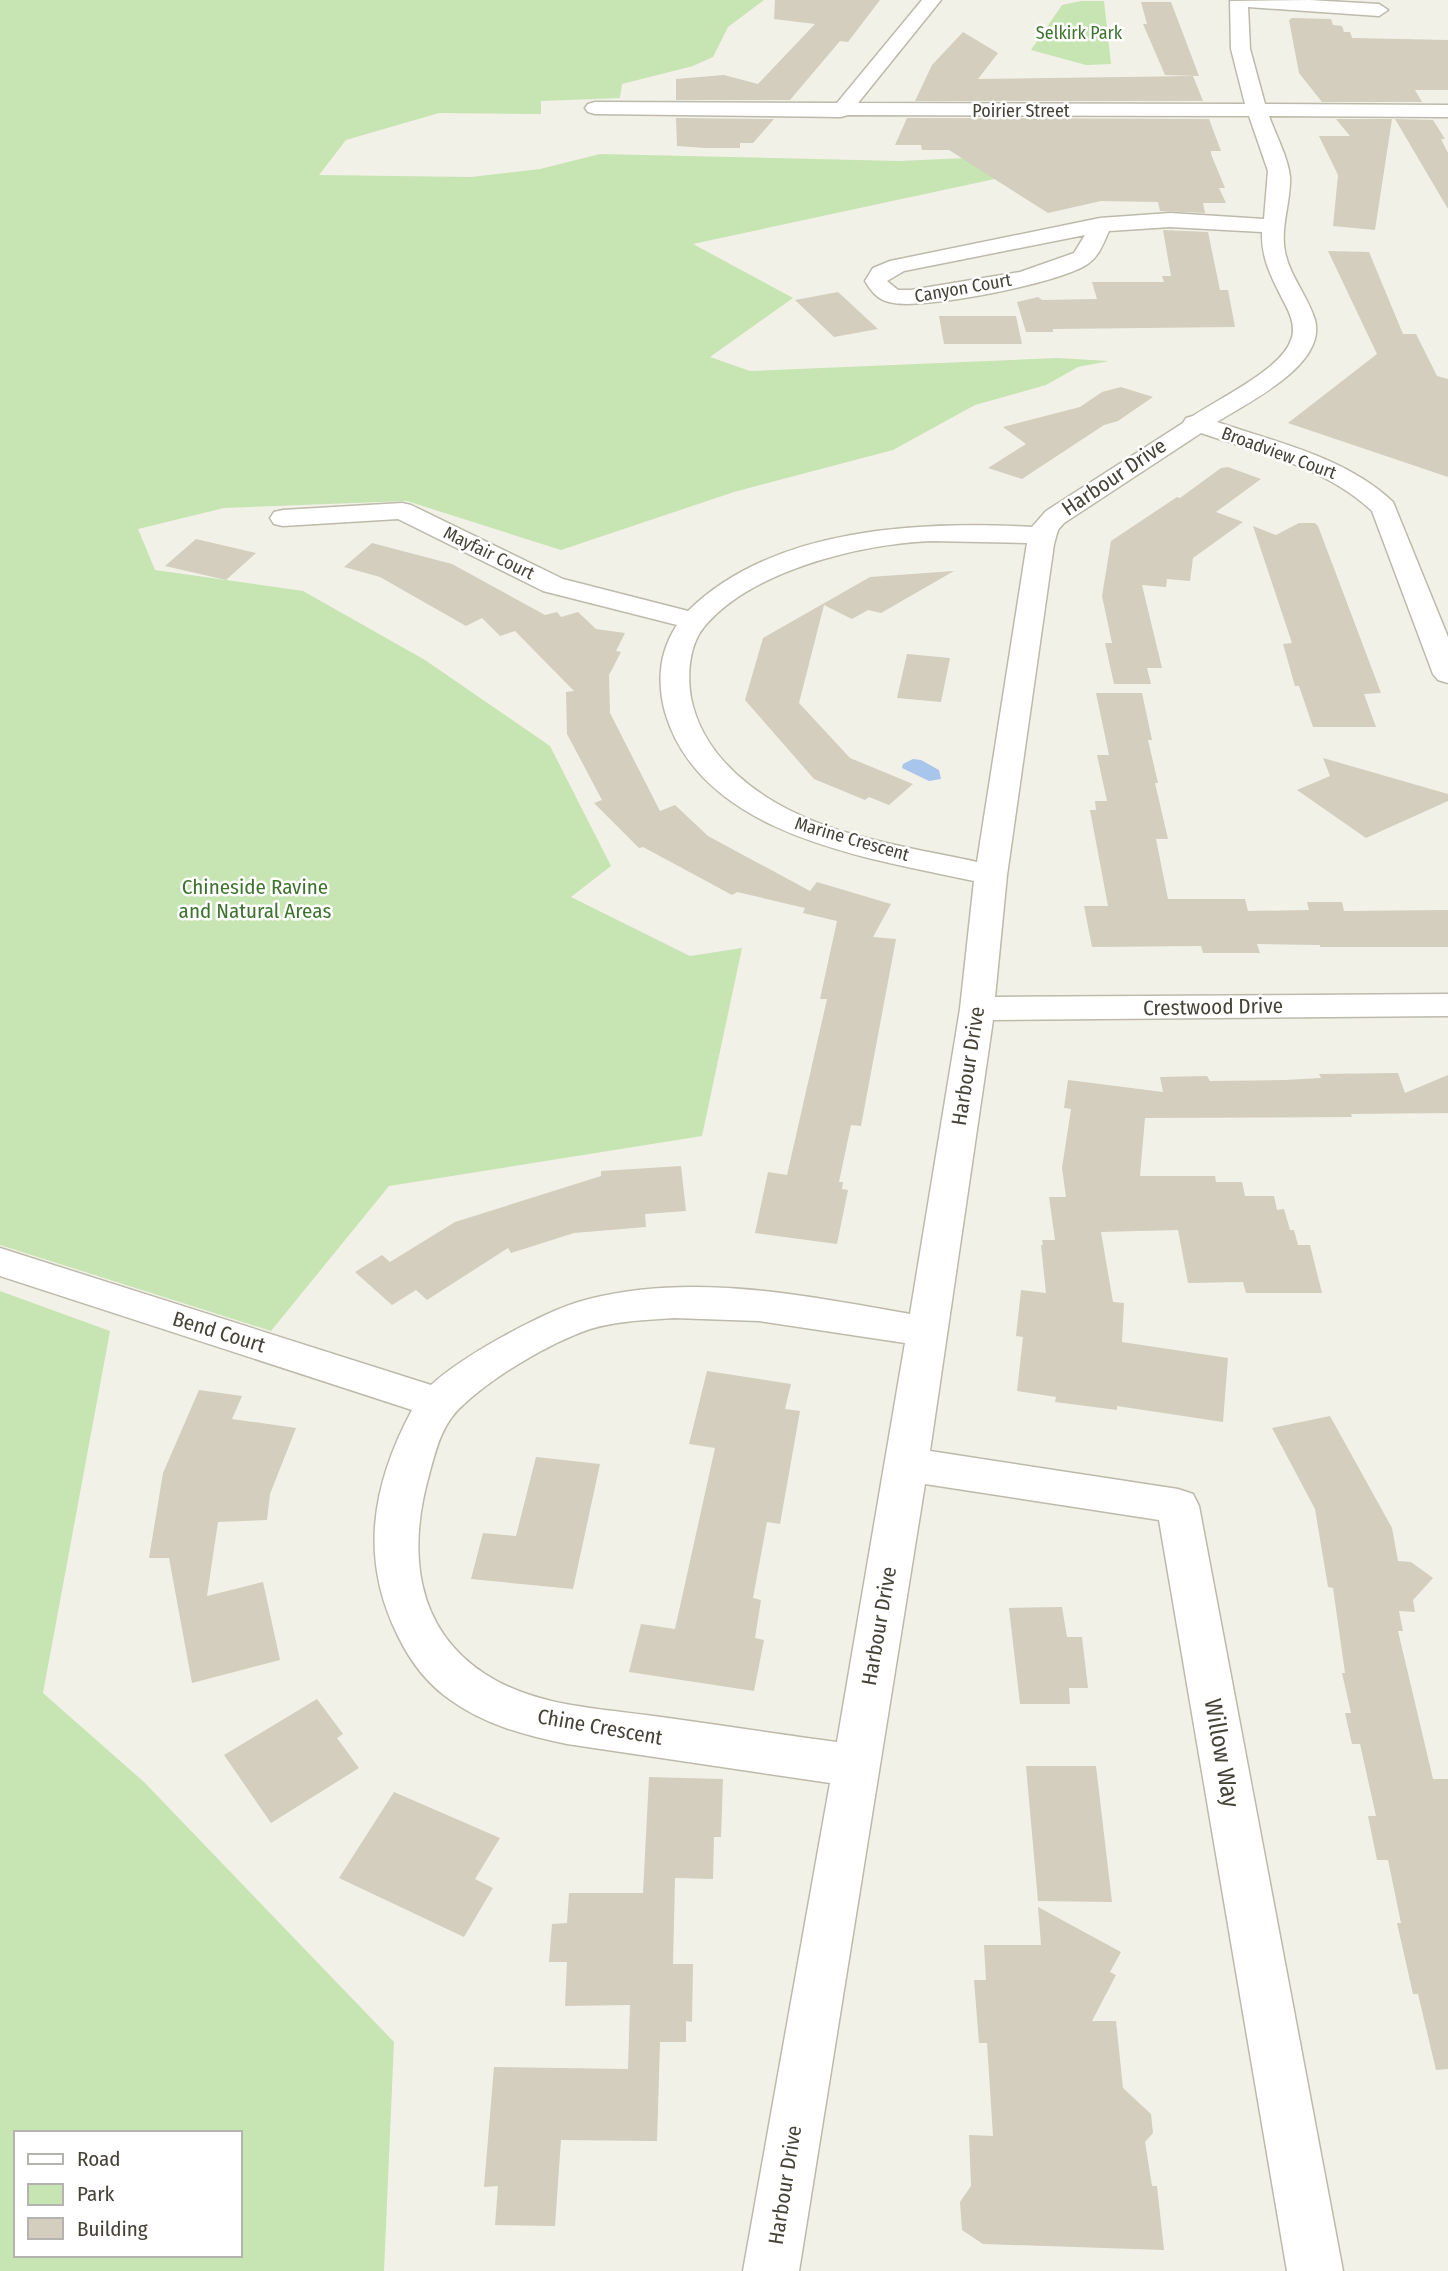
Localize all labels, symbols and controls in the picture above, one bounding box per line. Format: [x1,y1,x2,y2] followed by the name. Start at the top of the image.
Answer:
[1036,22,1123,44] park label: Selkirk Park
[972,100,1070,122] street label: Poirier Street
[913,269,1013,307] street label: Canyon Court
[1219,422,1340,484] street label: Broadview Court
[1057,433,1171,521] street label: Harbour Drive
[440,522,538,584] street label: Mayfair Court
[792,812,912,866] street label: Marine Crescent
[179,874,331,924] park label: Chineside Ravine and Natural Areas
[1143,993,1283,1021] street label: Crestwood Drive
[946,1005,990,1127] street label: Harbour Drive
[169,1306,269,1358] street label: Bend Court
[856,1565,902,1687] street label: Harbour Drive
[1199,1696,1245,1810] street label: Willow Way
[535,1703,665,1751] street label: Chine Crescent
[763,2124,807,2246] street label: Harbour Drive
[14,2131,242,2257] legend
[77,2146,121,2172] text: Road
[77,2181,115,2207] text: Park
[77,2216,148,2242] text: Building

